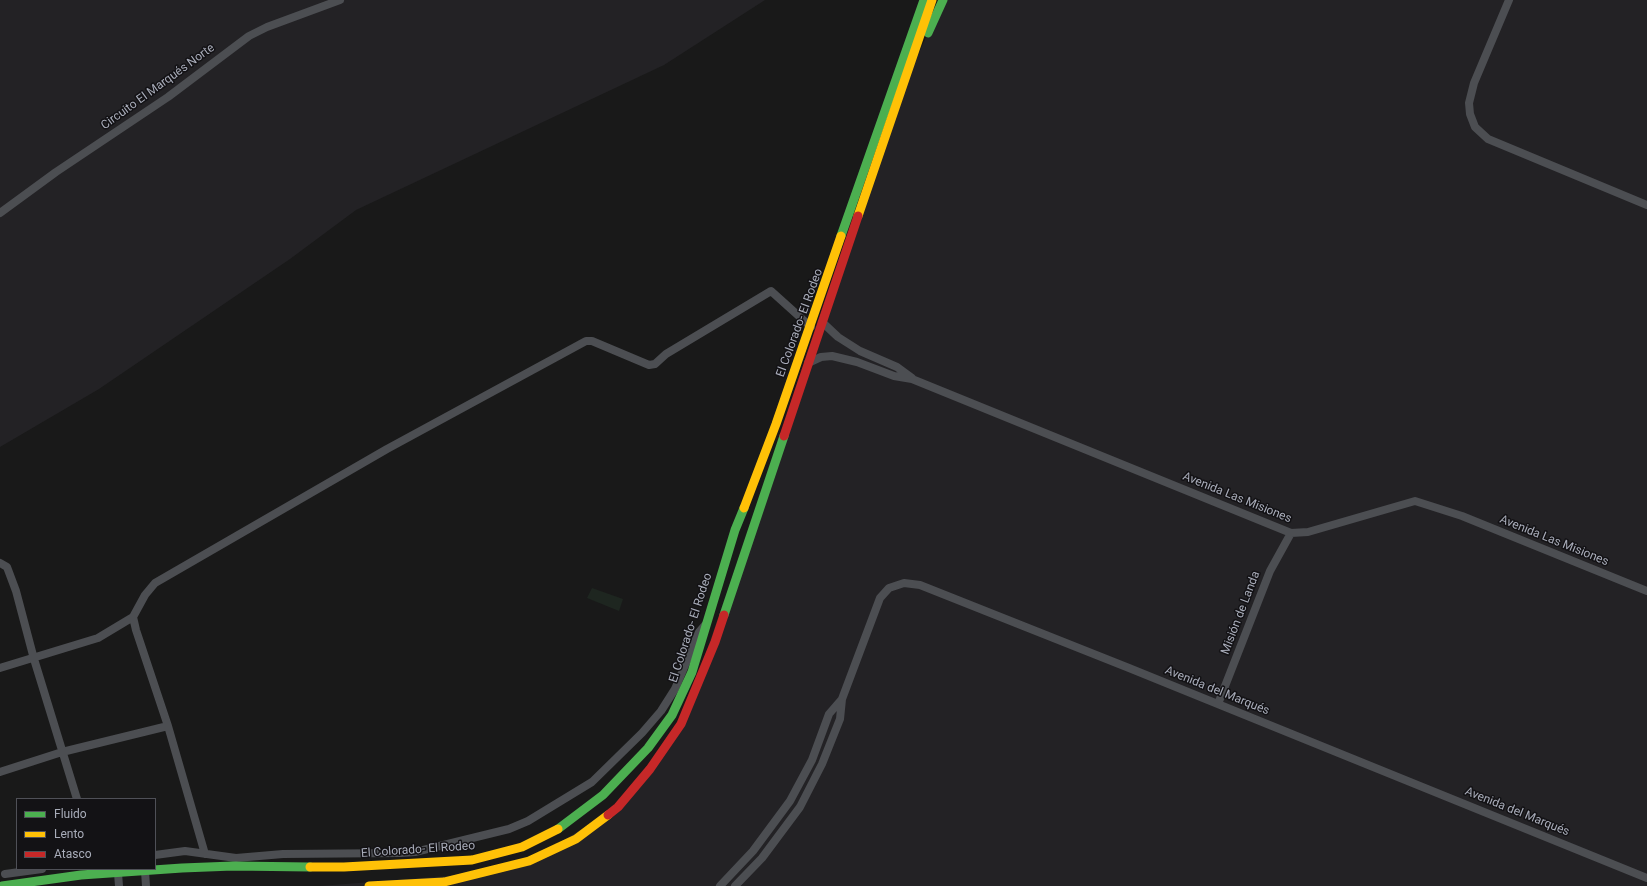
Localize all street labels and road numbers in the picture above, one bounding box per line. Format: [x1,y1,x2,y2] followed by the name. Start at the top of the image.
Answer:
[98,41,218,133] street label: Circuito El Marqués Norte
[774,267,826,379] street label: El Colorado- El Rodeo
[1180,470,1294,526] street label: Avenida Las Misiones
[1497,513,1611,569] street label: Avenida Las Misiones
[1219,569,1263,657] street label: Misión de Landa
[666,571,716,685] street label: El Colorado- El Rodeo
[1163,663,1271,719] street label: Avenida del Marqués
[1463,784,1571,840] street label: Avenida del Marqués
[360,839,476,861] street label: El Colorado- El Rodeo

